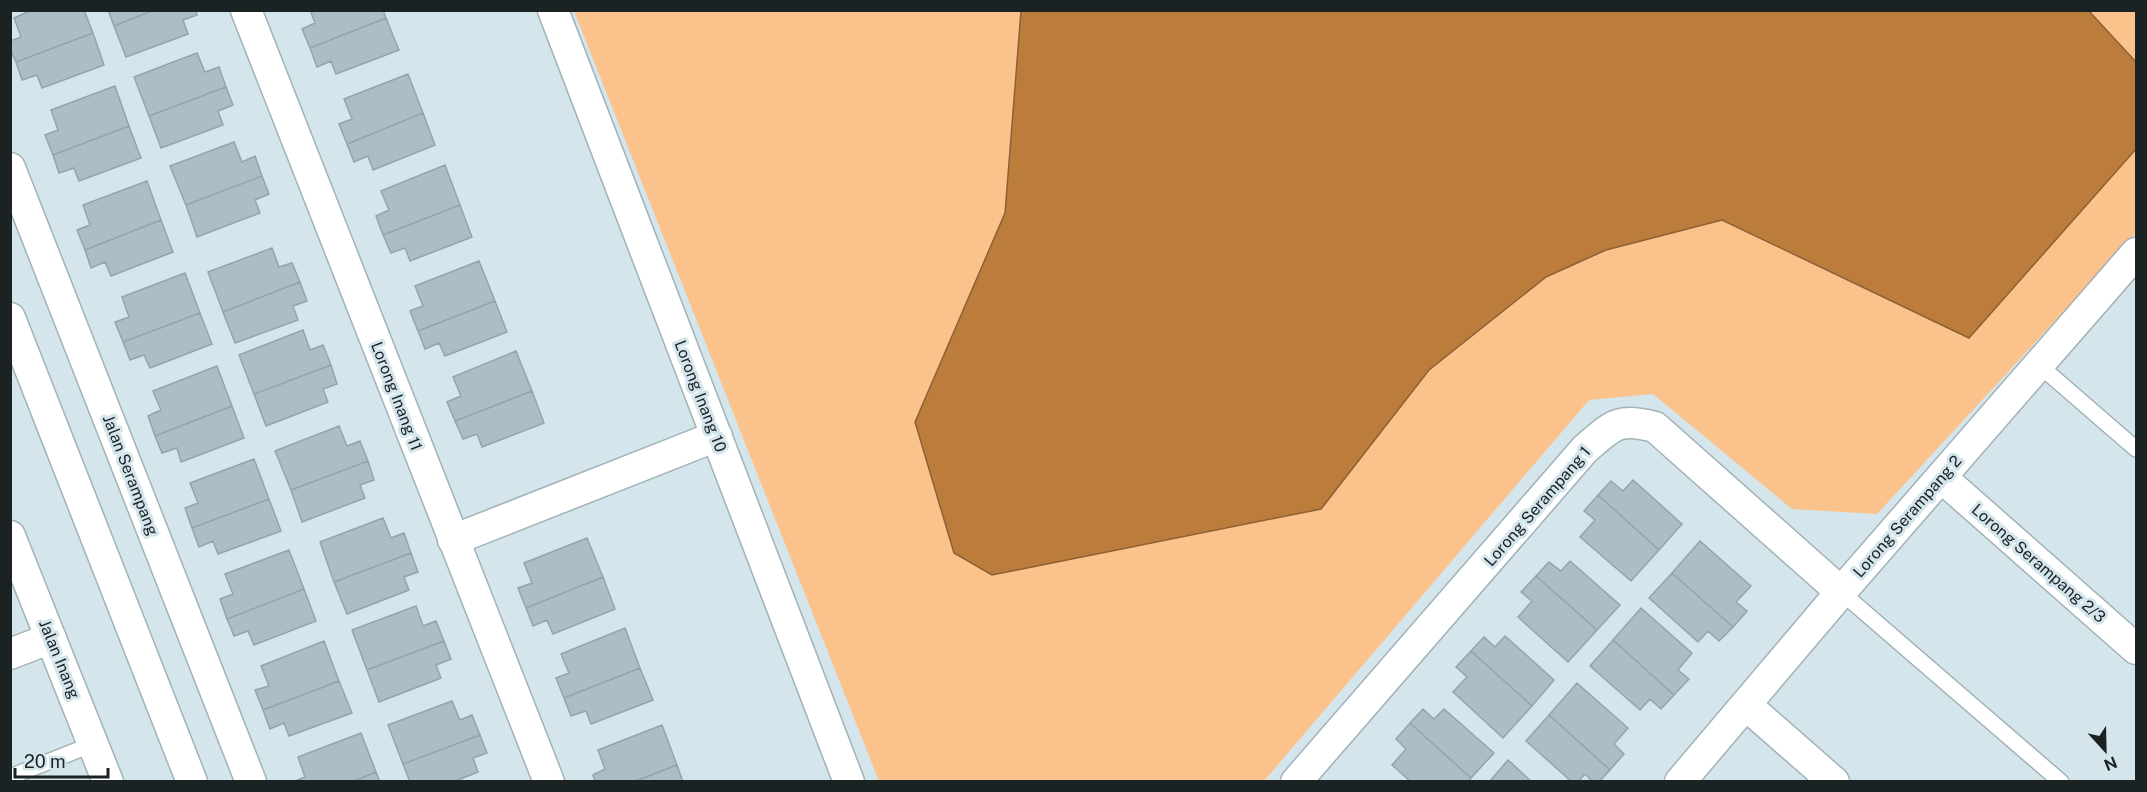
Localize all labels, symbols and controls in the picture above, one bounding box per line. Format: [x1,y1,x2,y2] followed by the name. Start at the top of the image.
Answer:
[670,338,731,455] street label: Lorong Inang 10
[367,339,426,453] street label: Lorong Inang 11
[99,412,162,538] street label: Jalan Serampang
[1480,443,1595,570] street label: Lorong Serampang 1
[1849,451,1966,581] street label: Lorong Serampang 2
[1968,500,2110,627] street label: Lorong Serampang 2/3
[35,617,84,702] street label: Jalan Inang
[2075,720,2135,780] north arrow
[15,741,108,779] scale bar
[24,751,66,772] text: 20 m
[2101,752,2120,775] text: N

